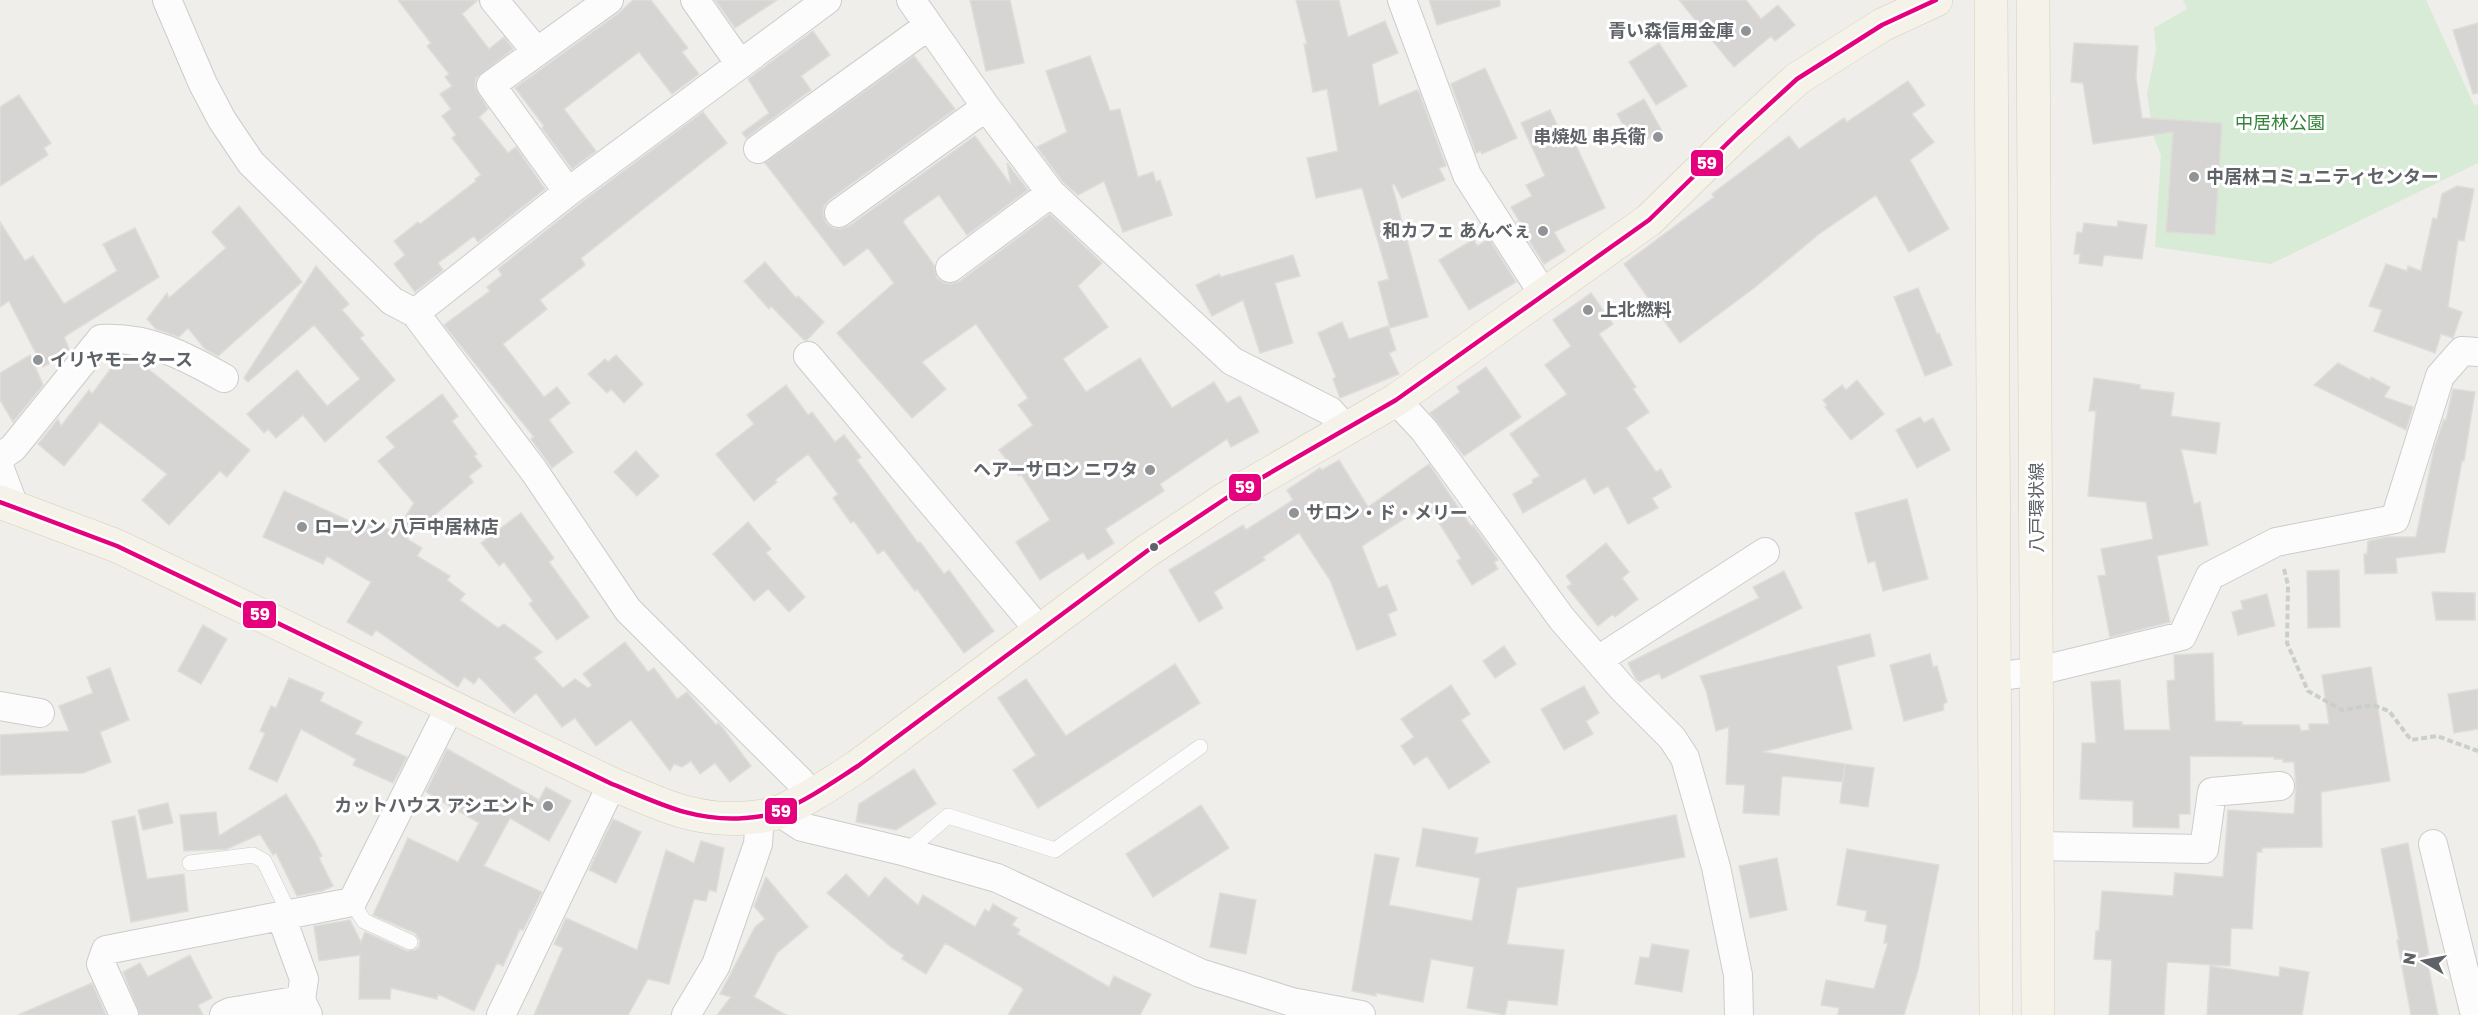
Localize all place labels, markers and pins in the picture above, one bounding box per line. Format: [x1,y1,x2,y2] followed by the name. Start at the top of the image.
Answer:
[1608,19,1734,41] place label: 青い森信用金庫
[1739,24,1753,38] marker: 青い森信用金庫
[1534,125,1646,147] place label: 串焼処 串兵衛
[1651,130,1665,144] marker: 串焼処 串兵衛
[2206,165,2439,187] place label: 中居林コミュニティセンター
[2187,170,2201,184] marker: 中居林コミュニティセンター
[1383,219,1531,241] place label: 和カフェ あんべぇ
[1536,224,1550,238] marker: 和カフェ あんべぇ
[1600,298,1672,320] place label: 上北燃料
[1581,303,1595,317] marker: 上北燃料
[50,348,193,370] place label: イリヤモータース
[31,353,45,367] marker: イリヤモータース
[973,458,1138,480] place label: ヘアーサロン ニワタ
[1143,463,1157,477] marker: ヘアーサロン ニワタ
[1306,501,1468,523] place label: サロン・ド・メリー
[1287,506,1301,520] marker: サロン・ド・メリー
[314,515,499,537] place label: ローソン 八戸中居林店
[295,520,309,534] marker: ローソン 八戸中居林店
[1148,541,1160,553] unlabelled marker
[334,794,536,816] place label: カットハウス アシエント
[541,799,555,813] marker: カットハウス アシエント

